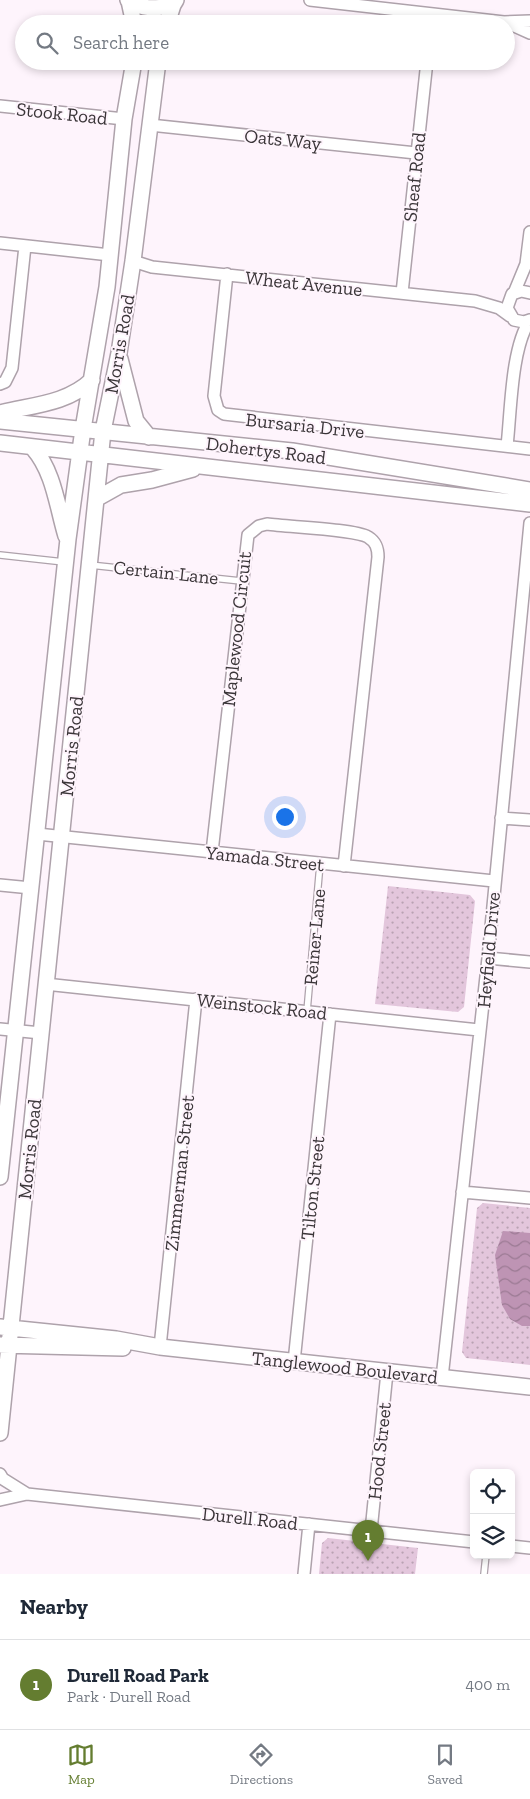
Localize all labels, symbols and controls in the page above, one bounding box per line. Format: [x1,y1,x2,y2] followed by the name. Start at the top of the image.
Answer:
[15,15,515,70] search box
[33,29,61,57] icon: search
[73,31,169,54] text: Search here
[15,97,109,130] street label: Stook Road
[243,124,323,155] street label: Oats Way
[398,130,431,223] street label: Sheaf Road
[244,266,364,301] street label: Wheat Avenue
[99,292,140,396] street label: Morris Road
[245,408,365,443] street label: Bursaria Drive
[205,432,328,469] street label: Dohertys Road
[217,550,256,708] street label: Maplewood Circuit
[112,556,220,589] street label: Certain Lane
[55,694,88,797] street label: Morris Road
[272,804,298,830] your location
[204,841,325,876] street label: Yamada Street
[299,888,330,986] street label: Reiner Lane
[472,891,505,1009] street label: Heyfield Drive
[196,988,329,1025] street label: Weinstock Road
[160,1094,199,1252] street label: Zimmerman Street
[13,1097,46,1200] street label: Morris Road
[296,1135,329,1241] street label: Tilton Street
[251,1346,440,1389] street label: Tanglewood Boulevard
[363,1401,396,1501] street label: Hood Street
[470,1469,515,1559] map controls
[470,1469,515,1514] button: locate
[201,1502,300,1535] street label: Durell Road
[470,1514,515,1559] button: layers
[352,1520,384,1561] pin: 1
[20,1594,88,1619] text: Nearby
[67,1664,209,1687] text: Durell Road Park
[33,1675,39,1694] text: 1
[466,1675,510,1694] text: 400 m
[67,1687,191,1706] text: Park · Durell Road
[67,1741,95,1788] tab: Map
[230,1741,293,1788] tab: Directions
[428,1741,463,1788] tab: Saved

